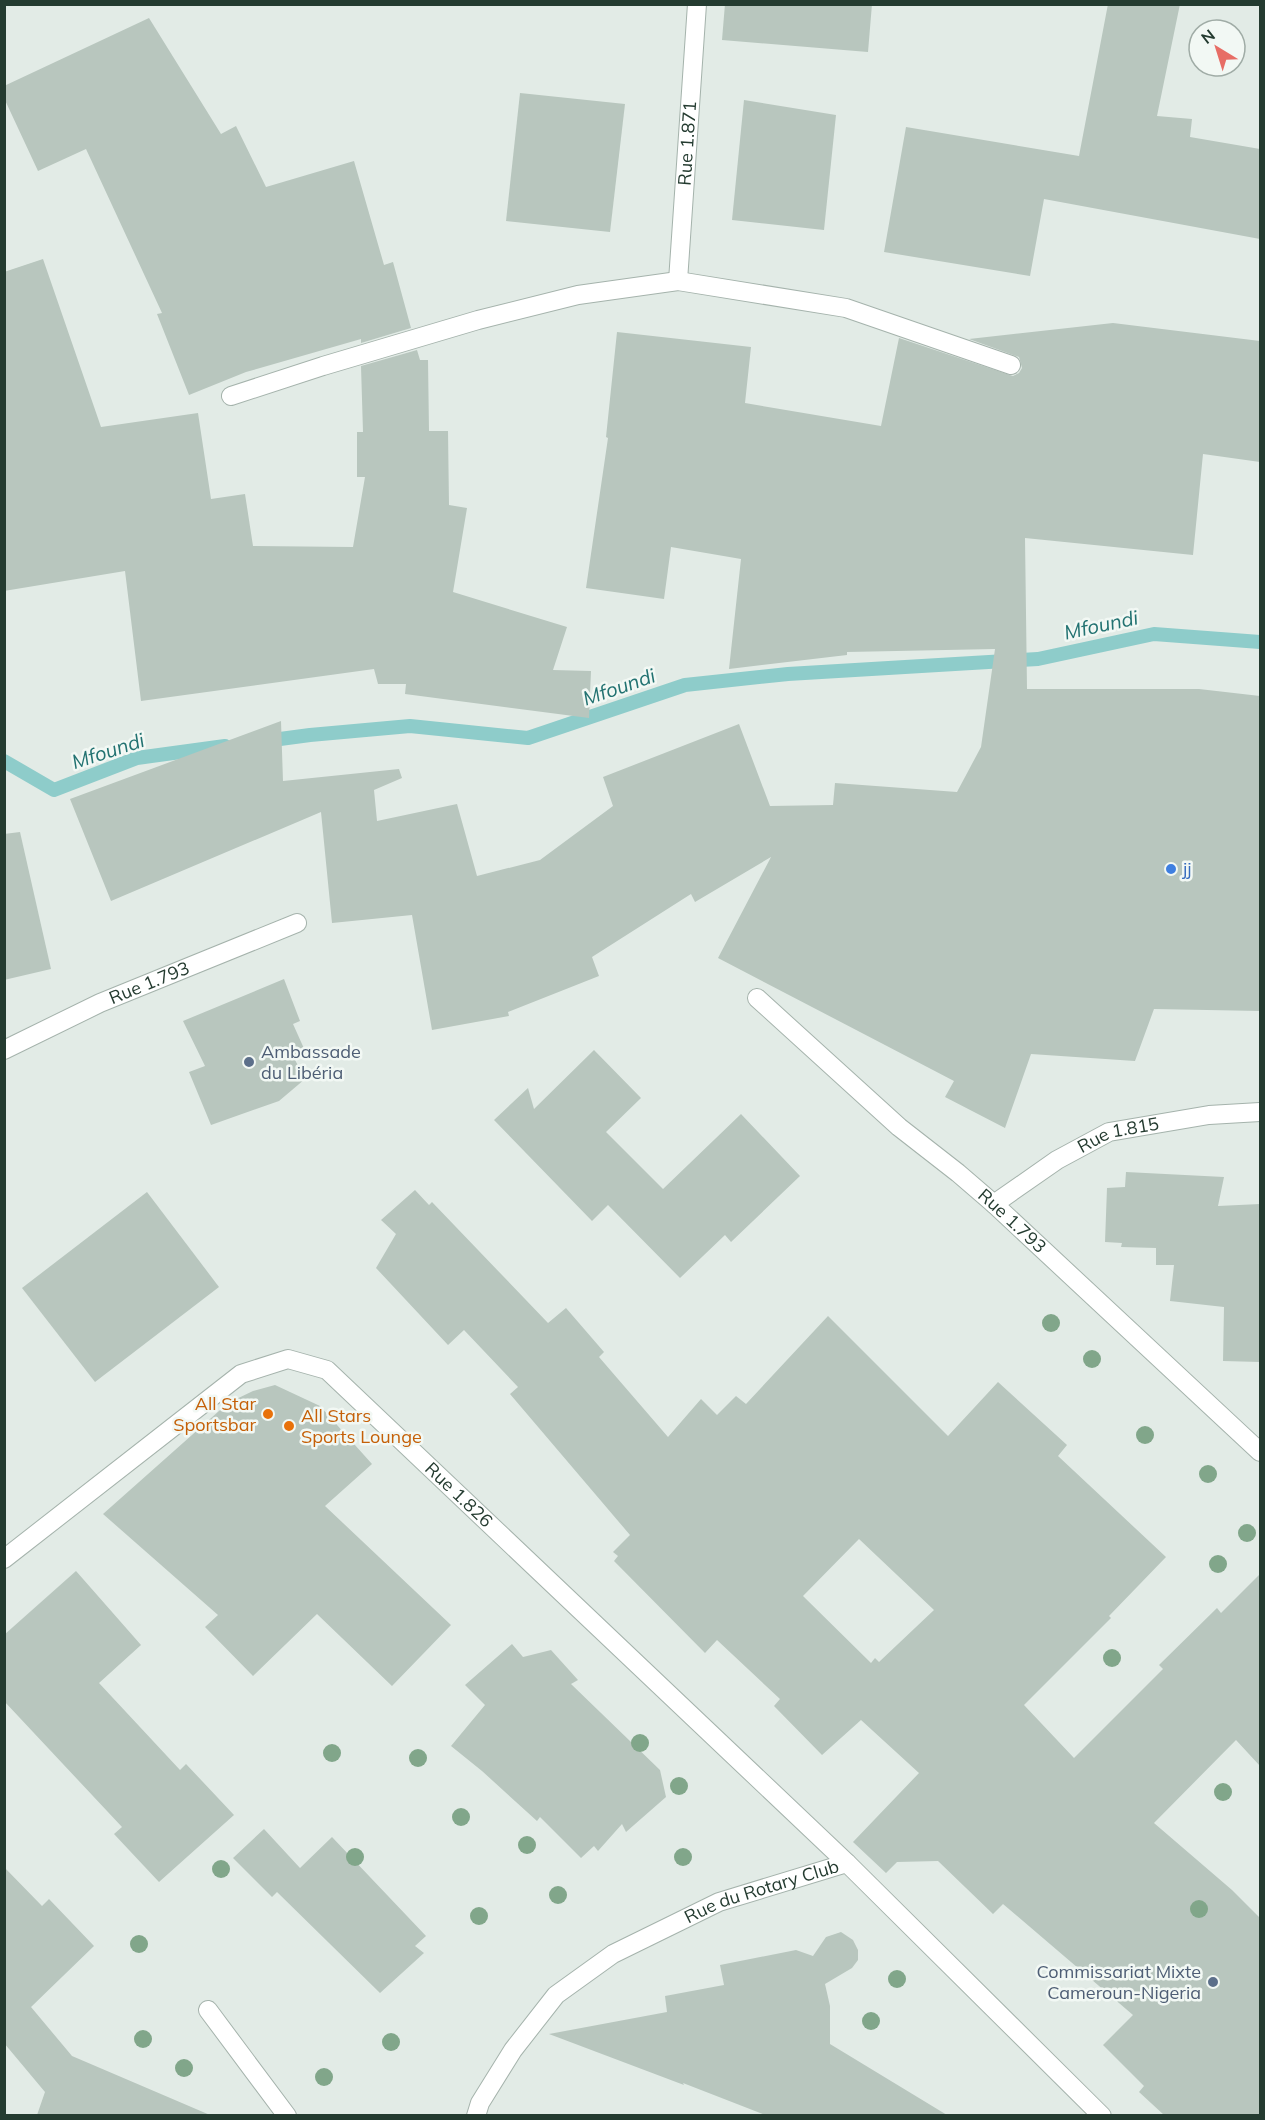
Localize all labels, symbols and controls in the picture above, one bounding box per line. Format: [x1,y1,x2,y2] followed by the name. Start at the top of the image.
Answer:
[1187,18,1247,78] north arrow
[1197,25,1219,48] text: N
[673,100,701,186] street label: Rue 1.871
[1062,604,1140,645] water label: Mfoundi
[579,662,659,711] water label: Mfoundi
[68,727,148,774] water label: Mfoundi
[1181,857,1192,880] place label: jj
[1164,862,1178,876] marker: jj
[105,956,193,1009] street label: Rue 1.793
[261,1040,361,1084] place label: Ambassade du Libéria
[242,1055,256,1069] marker: Ambassade du Libéria
[1073,1112,1161,1158] street label: Rue 1.815
[974,1183,1051,1258] street label: Rue 1.793
[173,1392,256,1436] place label: All Star Sportsbar
[301,1404,422,1448] place label: All Stars Sports Lounge
[261,1407,275,1421] marker: All Star Sportsbar
[282,1419,296,1433] marker: All Stars Sports Lounge
[420,1457,498,1532] street label: Rue 1.826
[680,1854,842,1928] street label: Rue du Rotary Club
[1037,1960,1201,2004] place label: Commissariat Mixte Cameroun-Nigeria
[1206,1975,1220,1989] marker: Commissariat Mixte Cameroun-Nigeria

